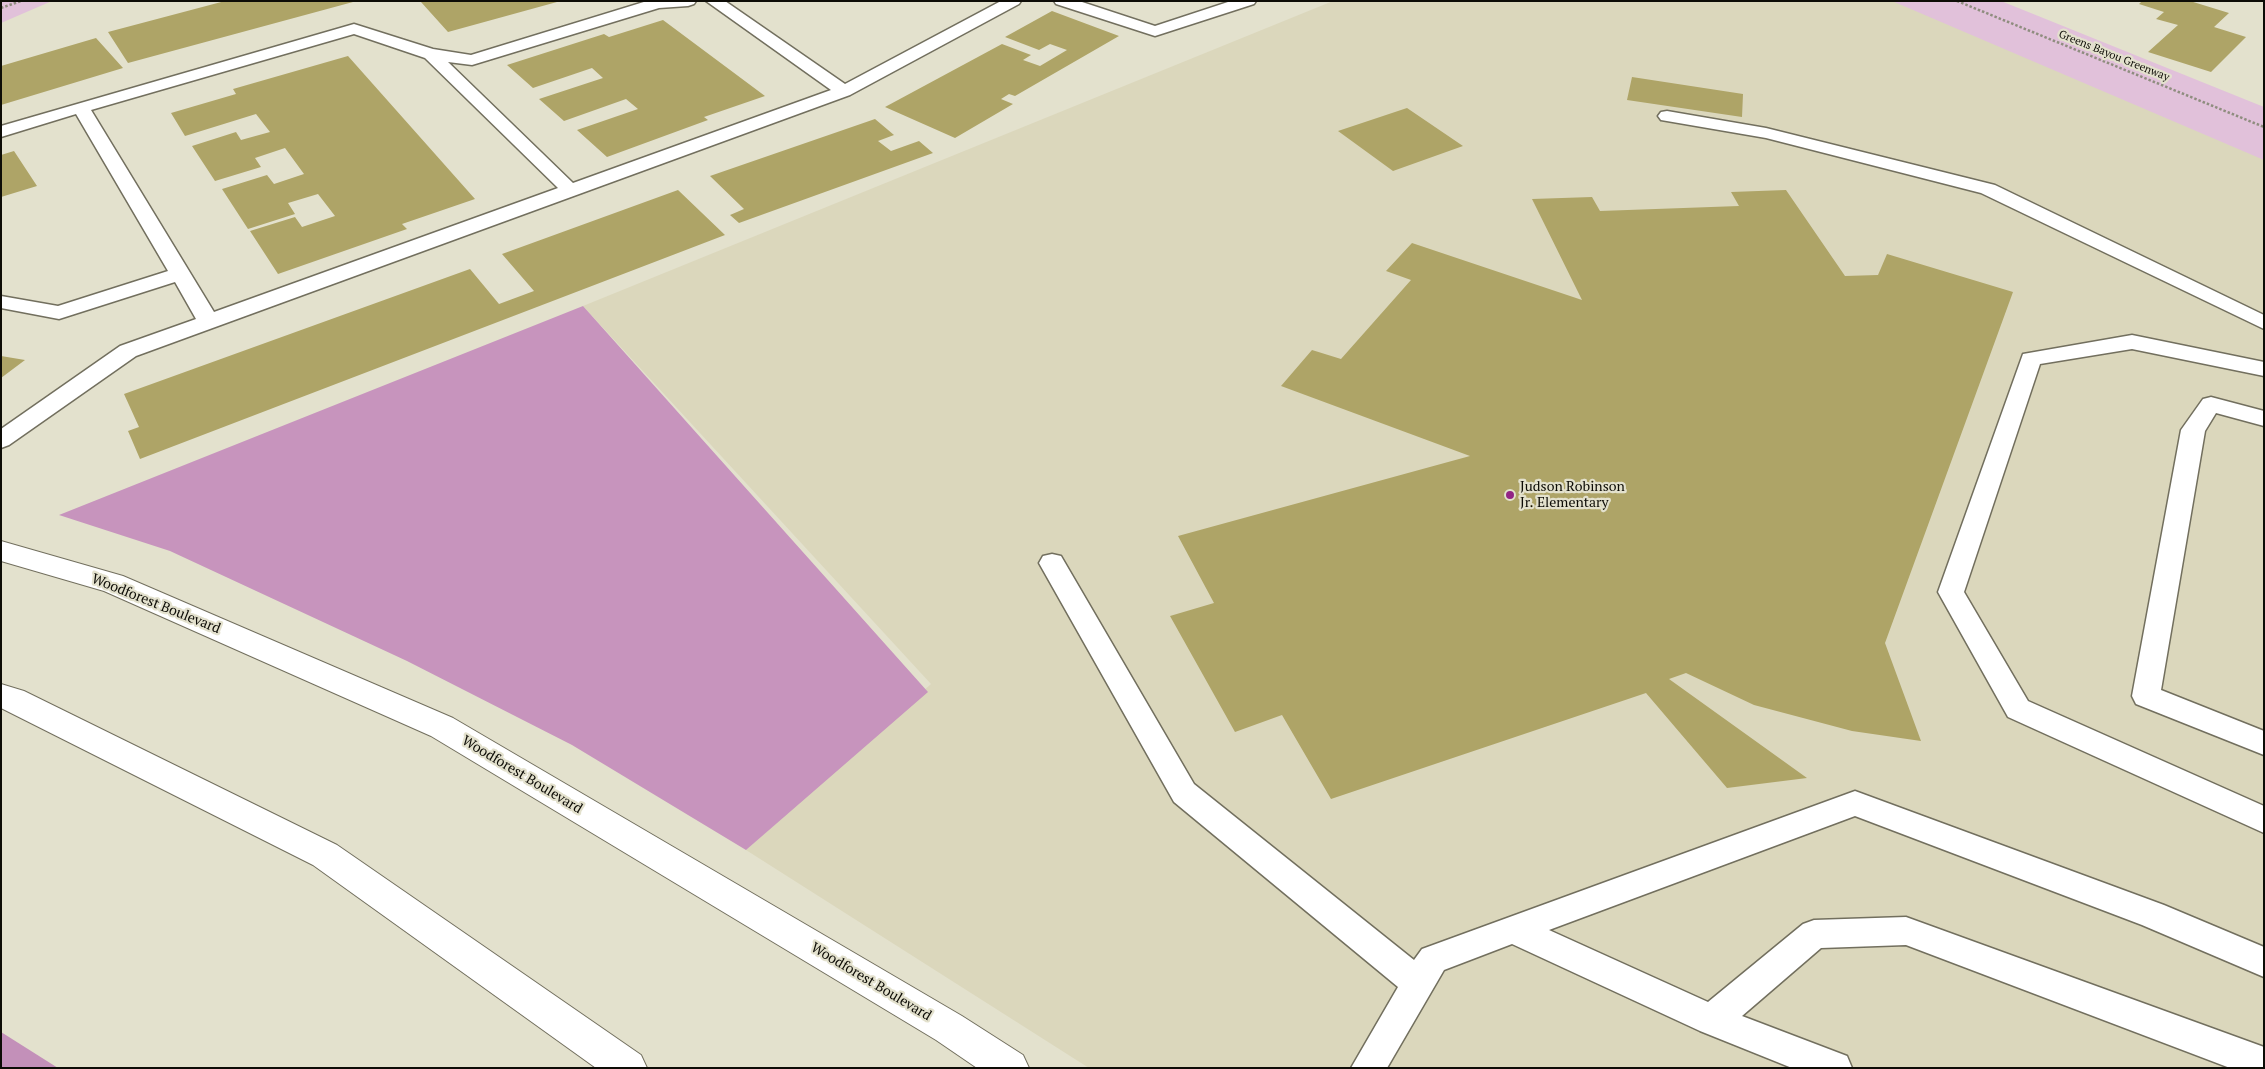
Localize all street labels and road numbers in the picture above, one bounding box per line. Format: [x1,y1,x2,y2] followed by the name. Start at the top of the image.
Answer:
[2057,28,2171,84] street label: Greens Bayou Greenway
[89,570,223,638] street label: Woodforest Boulevard
[459,732,585,818] street label: Woodforest Boulevard
[808,939,934,1025] street label: Woodforest Boulevard

